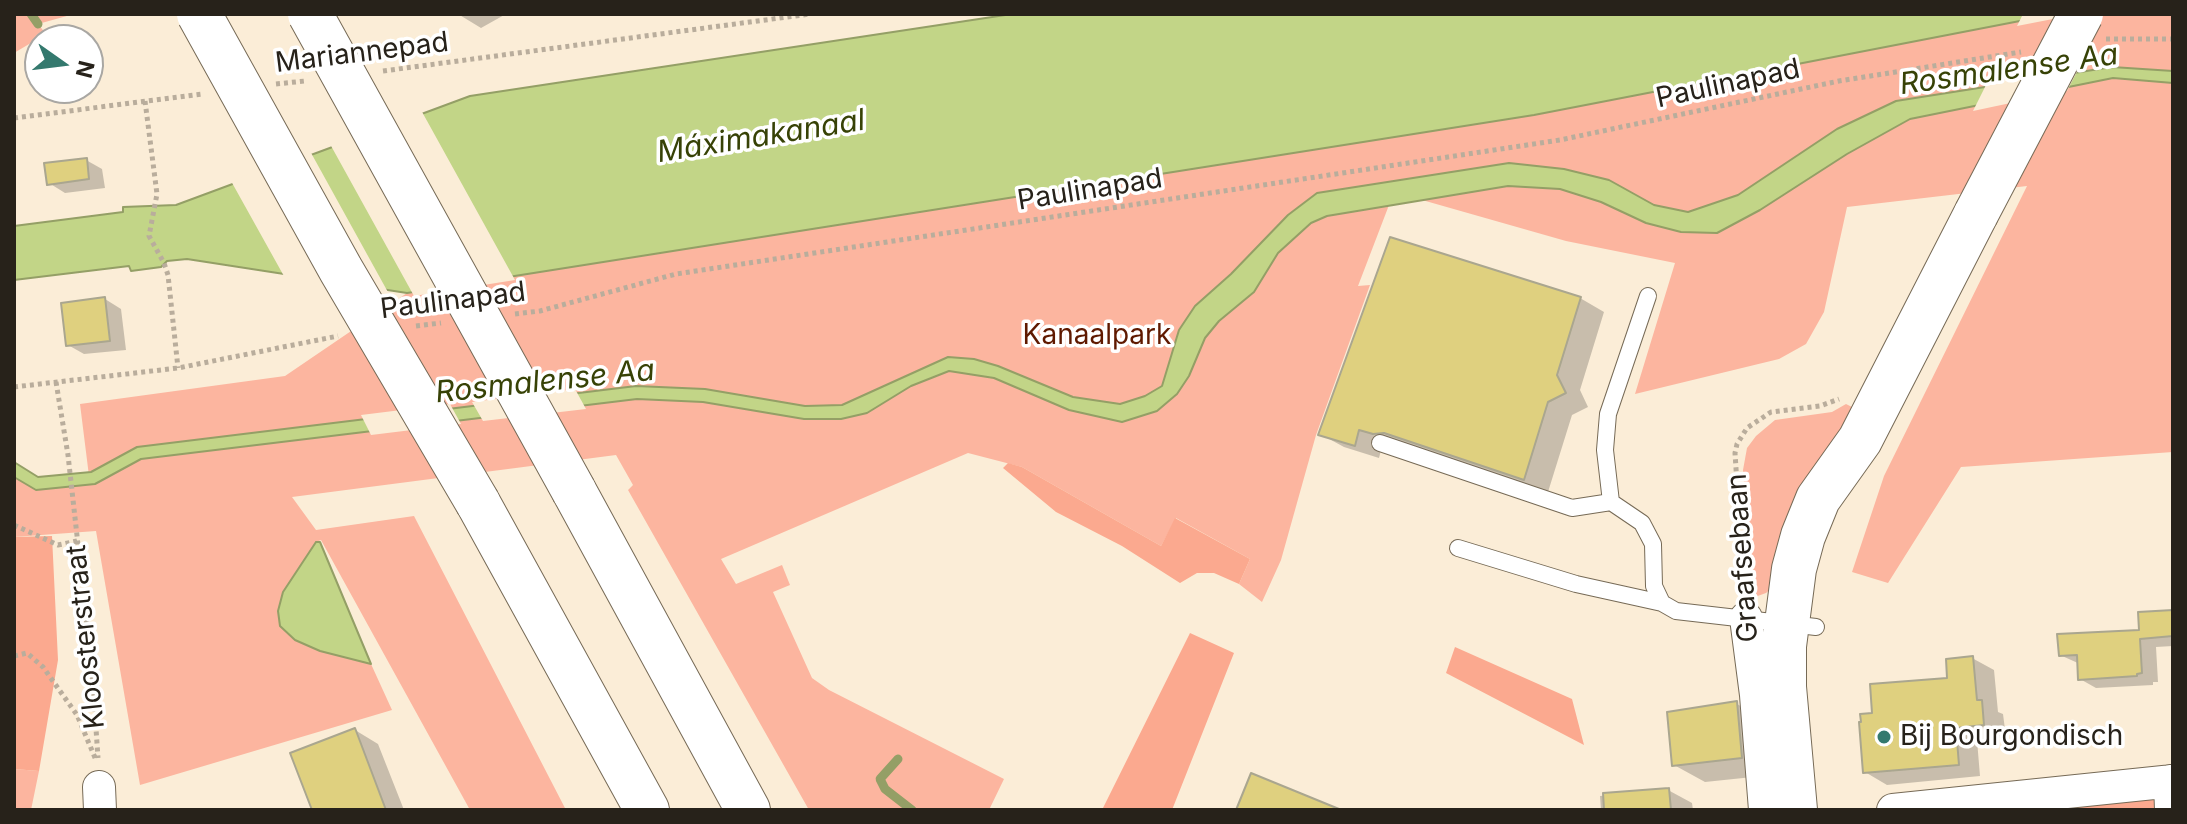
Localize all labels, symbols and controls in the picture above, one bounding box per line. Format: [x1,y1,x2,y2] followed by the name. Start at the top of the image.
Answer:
[24,24,104,104] north arrow
[274,26,450,80] street label: Mariannepad
[1897,37,2121,103] water label: Rosmalense Aa
[1653,52,1803,116] street label: Paulinapad
[71,58,100,81] text: N
[655,103,867,171] water label: Máximakanaal
[1015,162,1165,218] street label: Paulinapad
[378,275,528,327] street label: Paulinapad
[1023,319,1171,353] park label: Kanaalpark
[434,353,656,411] water label: Rosmalense Aa
[1720,472,1766,644] street label: Graafsebaan
[60,543,112,731] street label: Kloosterstraat
[1900,720,2123,754] place label: Bij Bourgondisch
[1875,728,1893,746] marker: Bij Bourgondisch

